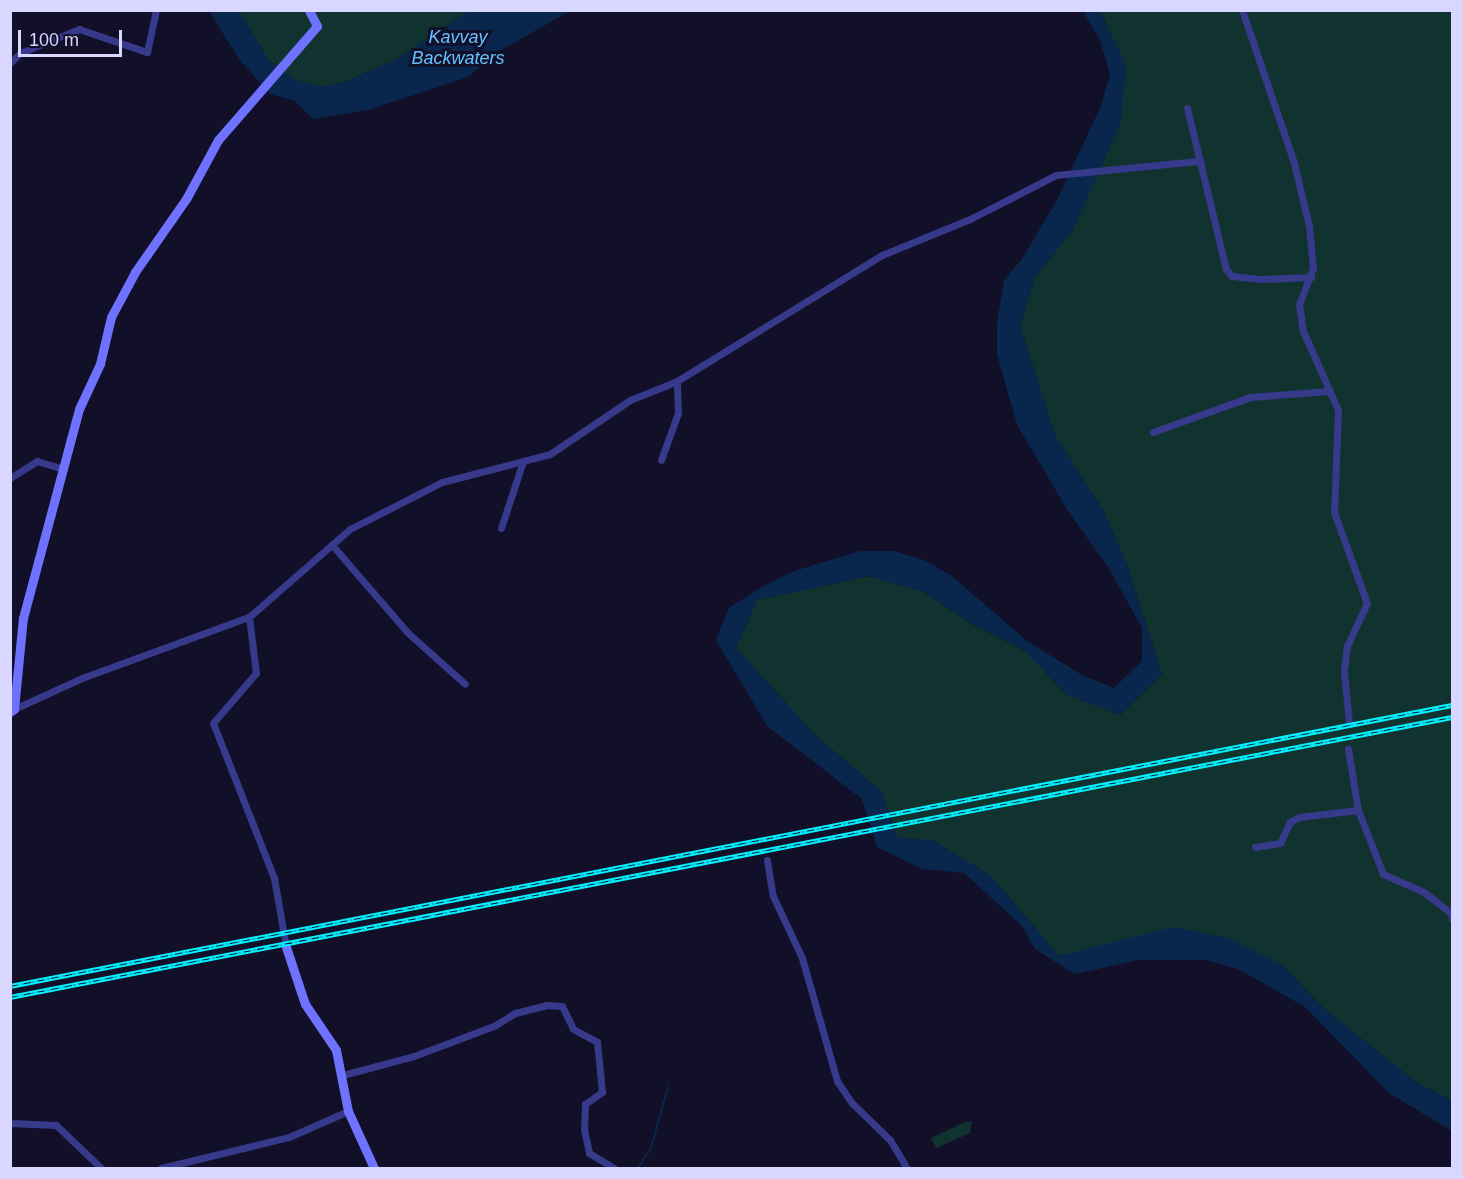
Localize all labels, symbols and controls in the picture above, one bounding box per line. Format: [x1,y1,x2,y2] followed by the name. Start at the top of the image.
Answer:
[21,18,124,56] scale bar
[411,27,505,70] water label: Kavvay Backwaters
[29,30,79,50] text: 100 m

